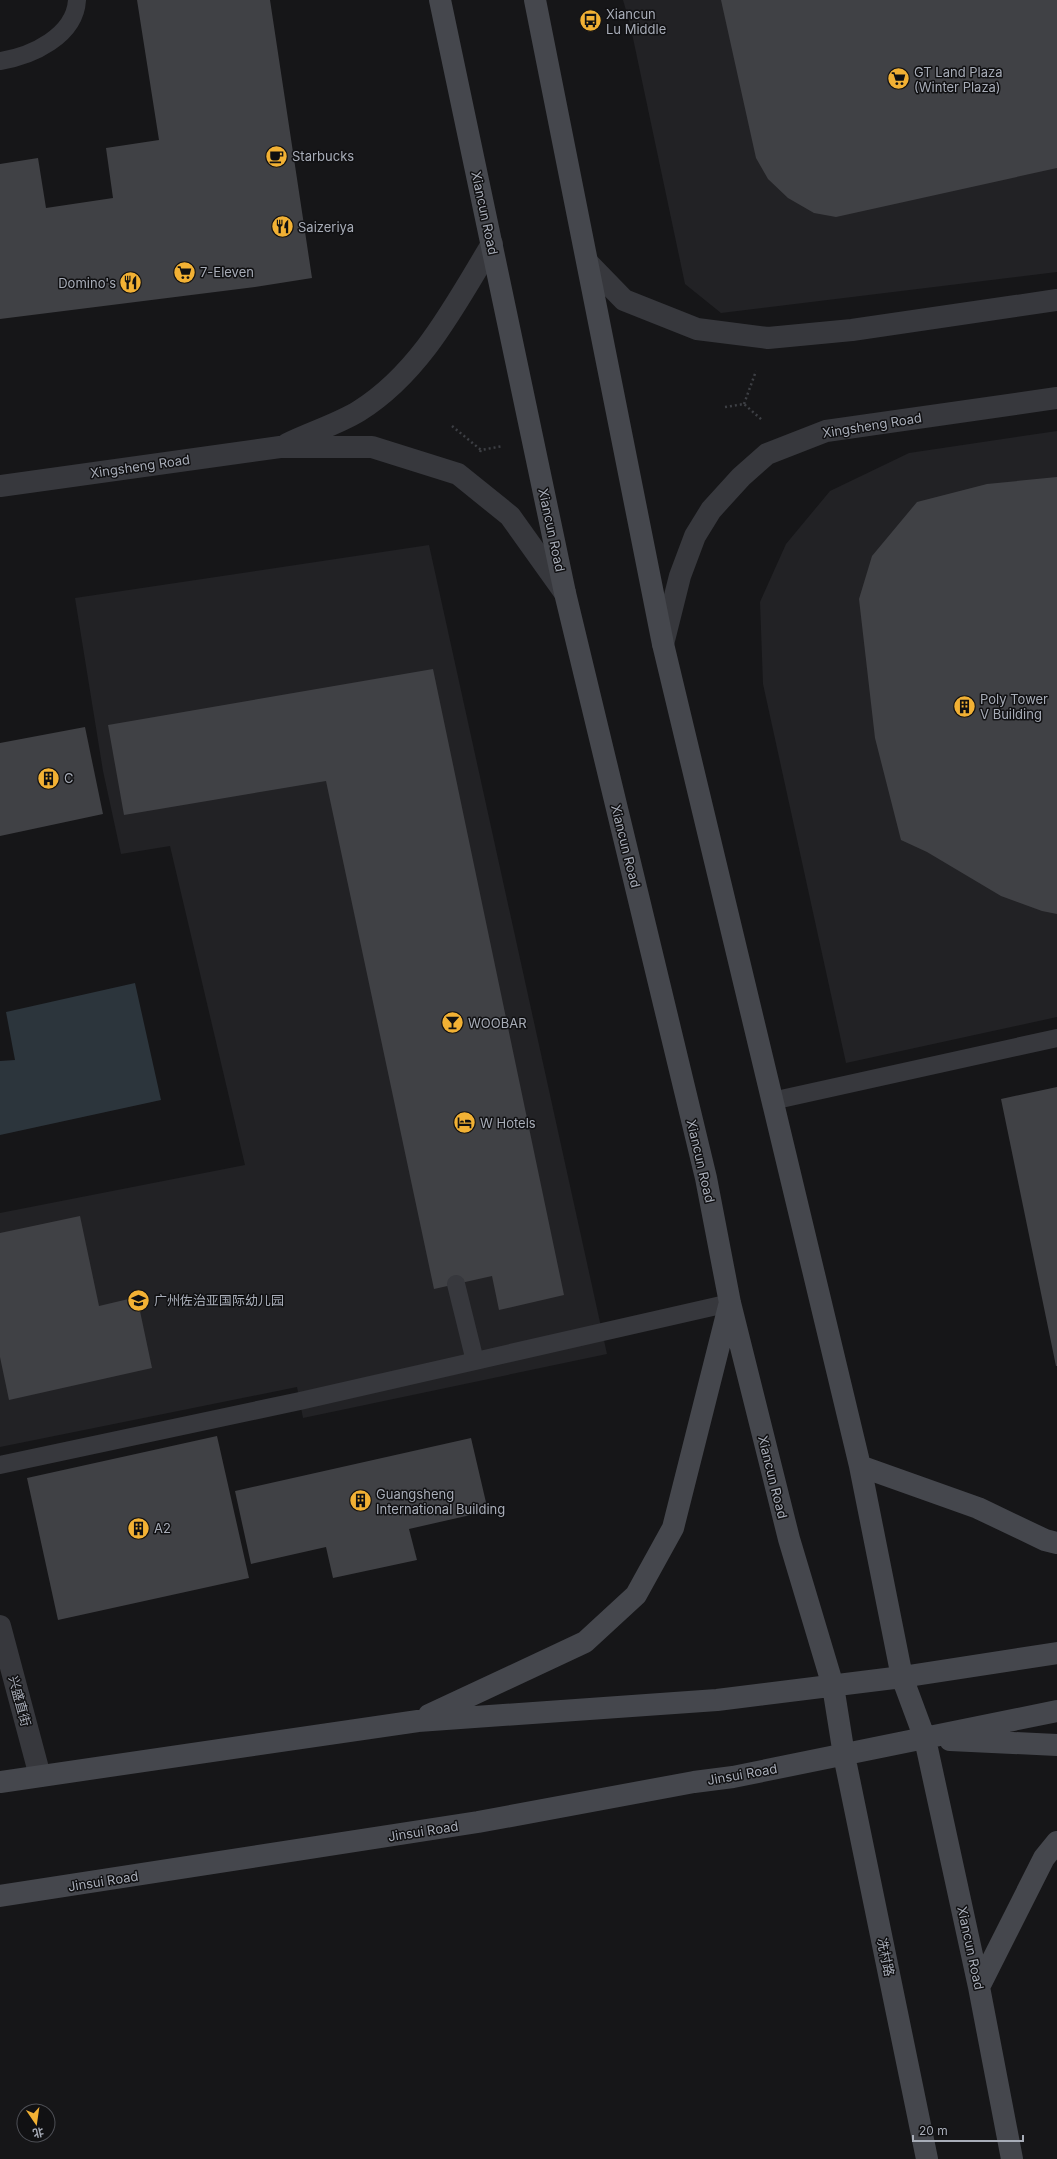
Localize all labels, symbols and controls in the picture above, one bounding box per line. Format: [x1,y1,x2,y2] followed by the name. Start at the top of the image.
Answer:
[606,6,666,37] place label: Xiancun Lu Middle
[578,8,604,34] bus stop icon: Xiancun Lu Middle
[914,64,1003,95] place label: GT Land Plaza (Winter Plaza)
[885,66,911,92] supermarket icon: GT Land Plaza (Winter Plaza)
[263,143,289,169] cafe icon: Starbucks
[292,148,354,164] place label: Starbucks
[468,170,502,256] street label: Xiancun Road
[269,214,295,240] restaurant icon: Saizeriya
[298,219,354,235] place label: Saizeriya
[171,259,197,285] supermarket icon: 7-Eleven
[200,264,254,280] place label: 7-Eleven
[118,270,144,296] restaurant icon: Domino's
[58,275,116,291] place label: Domino's
[821,409,923,441] street label: Xingsheng Road
[89,451,191,481] street label: Xingsheng Road
[535,487,569,573] street label: Xiancun Road
[980,691,1048,722] place label: Poly Tower V Building
[951,693,977,719] building icon: Poly Tower V Building
[35,765,61,791] building icon: C
[64,770,74,786] place label: C
[608,803,644,889] street label: Xiancun Road
[439,1010,465,1036] bar icon: WOOBAR
[468,1015,527,1031] place label: WOOBAR
[451,1110,477,1136] hotel icon: W Hotels
[480,1115,536,1131] place label: W Hotels
[684,1118,718,1204] street label: Xiancun Road
[125,1287,151,1313] school or university icon: 广州佐治亚国际幼儿园
[154,1292,284,1308] place label: 广州佐治亚国际幼儿园
[755,1434,791,1520] street label: Xiancun Road
[376,1486,505,1517] place label: Guangsheng International Building
[348,1488,374,1514] building icon: Guangsheng International Building
[125,1515,151,1541] building icon: A2
[154,1520,171,1536] place label: A2
[6,1674,34,1728] street label: 兴盛直街
[706,1760,778,1788] street label: Jinsui Road
[387,1818,459,1844] street label: Jinsui Road
[67,1868,139,1894] street label: Jinsui Road
[954,1905,988,1991] street label: Xiancun Road
[874,1936,898,1978] street label: 冼村路
[16,2103,56,2143] north arrow
[913,2117,1023,2143] scale bar
[919,2123,948,2138] text: 20 m
[31,2125,45,2141] text: 北

